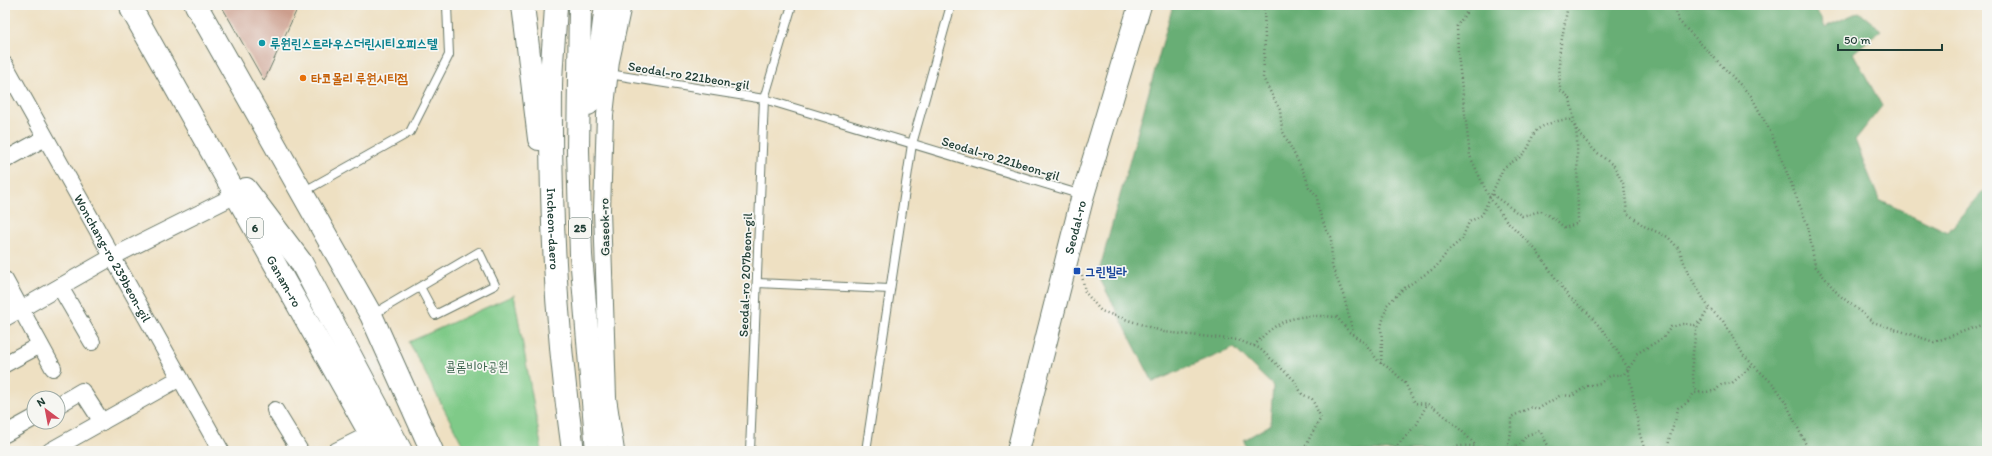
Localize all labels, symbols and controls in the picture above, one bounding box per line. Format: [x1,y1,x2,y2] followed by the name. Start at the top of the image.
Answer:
[1838,26,1942,52] scale bar
[1844,33,1870,47] text: 50 m
[270,36,438,51] place label: 루원린스트라우스더린시티오피스텔
[257,38,267,48] marker: 루원린스트라우스더린시티오피스텔
[627,58,751,93] street label: Seodal-ro 221beon-gil
[311,71,409,86] place label: 타코몰리 루원시티점
[298,73,308,83] marker: 타코몰리 루원시티점
[940,133,1062,184] street label: Seodal-ro 221beon-gil
[544,188,562,271] street label: Incheon-daero
[71,192,154,325] street label: Wonchang-ro 239beon-gil
[596,198,613,256] street label: Gaseok-ro
[1061,198,1089,256] street label: Seodal-ro
[736,212,755,337] street label: Seodal-ro 207beon-gil
[247,218,263,238] road number: 6
[569,218,591,238] road number: 25
[263,253,305,310] street label: Ganam-ro
[1085,264,1127,279] place label: 그린빌라
[1072,266,1082,276] marker: 그린빌라
[446,359,508,374] park label: 콜롬비아공원
[26,390,66,430] north arrow
[34,394,48,409] text: N

